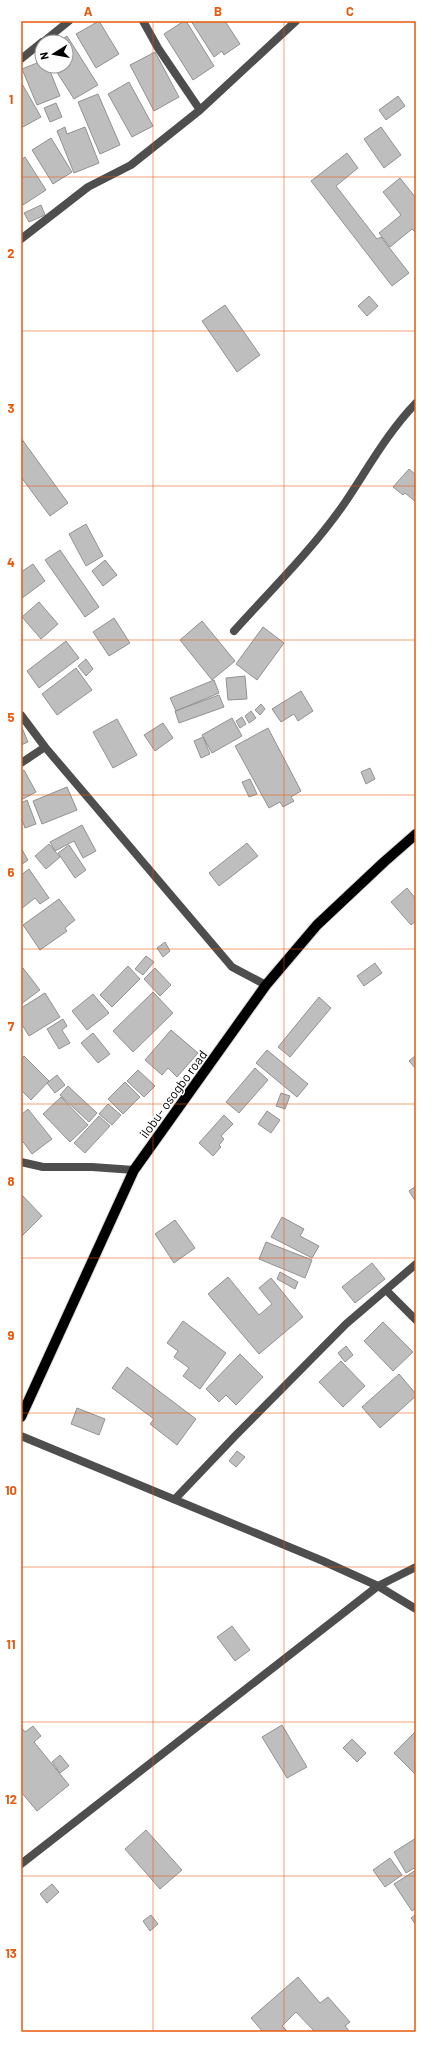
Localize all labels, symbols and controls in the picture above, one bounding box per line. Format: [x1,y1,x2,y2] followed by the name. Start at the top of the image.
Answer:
[84,3,93,19] text: A
[214,3,222,19] text: B
[346,3,354,19] text: C
[34,34,74,74] north arrow
[37,51,51,61] text: N
[9,91,13,107] text: 1
[7,245,15,261] text: 2
[7,400,15,416] text: 3
[7,554,15,570] text: 4
[7,709,15,725] text: 5
[8,864,15,880] text: 6
[8,1018,15,1034] text: 7
[136,1047,210,1141] street label: ilobu- osogbo road
[7,1173,15,1189] text: 8
[8,1327,15,1343] text: 9
[5,1482,17,1498] text: 10
[6,1636,16,1652] text: 11
[5,1791,17,1807] text: 12
[5,1945,17,1961] text: 13

